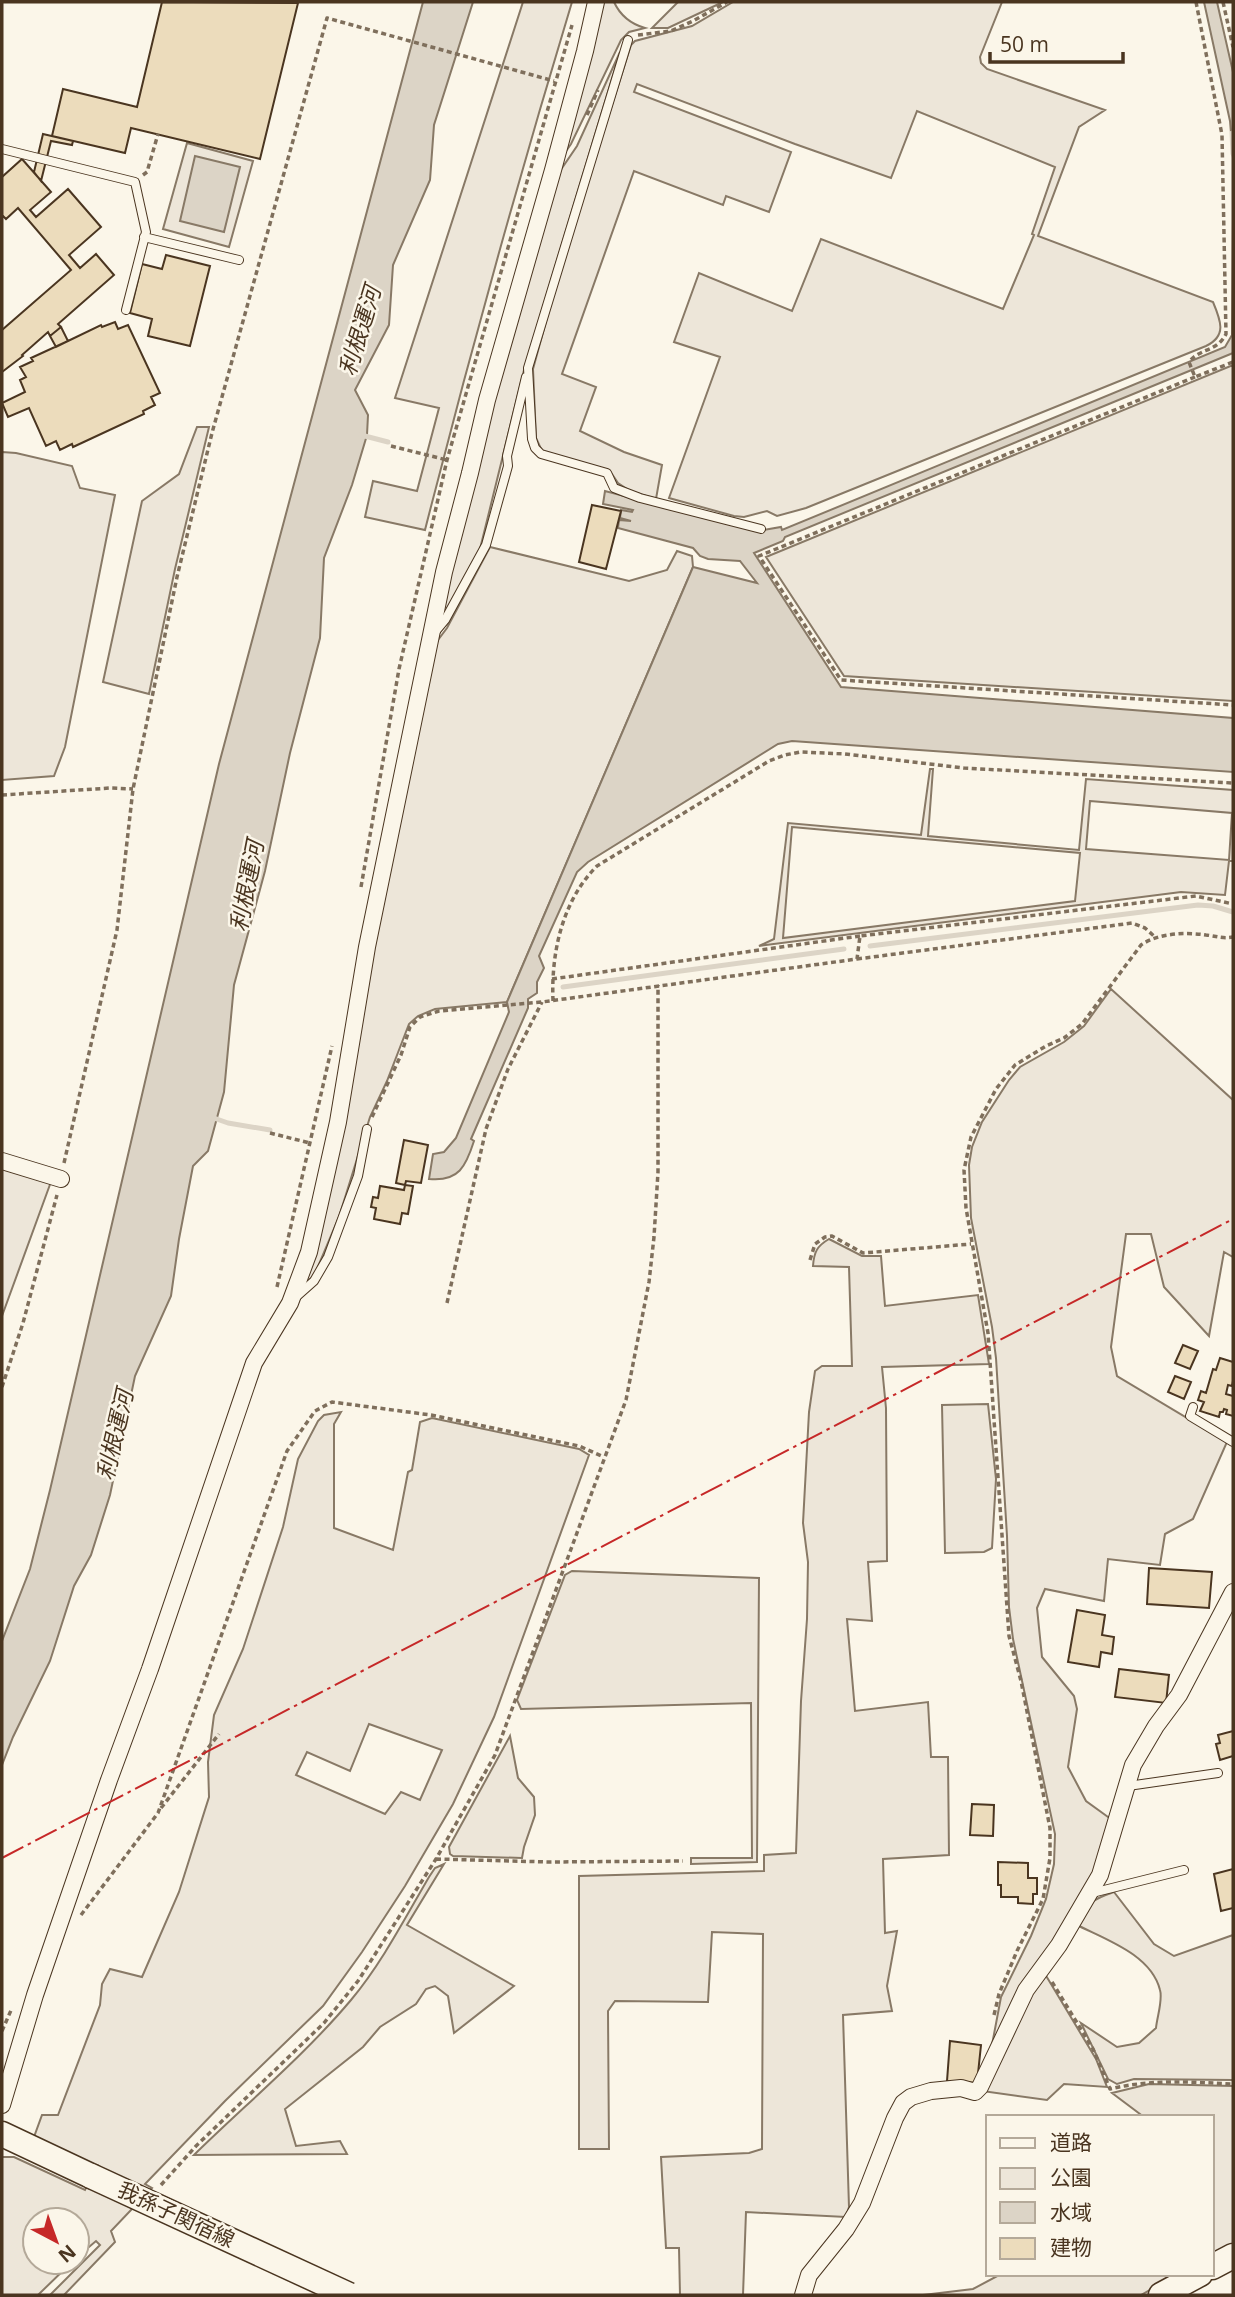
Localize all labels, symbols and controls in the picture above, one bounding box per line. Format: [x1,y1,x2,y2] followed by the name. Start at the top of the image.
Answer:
[990,21,1123,65] scale bar
[1000,30,1049,58] text: 50 m
[330,278,389,379] water label: 利根運河
[222,834,271,934] water label: 利根運河
[88,1382,141,1483] water label: 利根運河
[986,2115,1214,2276] legend
[1050,2128,1092,2156] text: 道路
[1050,2163,1092,2191] text: 公園
[113,2175,239,2253] street label: 我孫子関宿線
[1050,2198,1092,2226] text: 水域
[21,2206,91,2276] north arrow
[1050,2233,1092,2261] text: 建物
[53,2239,82,2269] text: N

